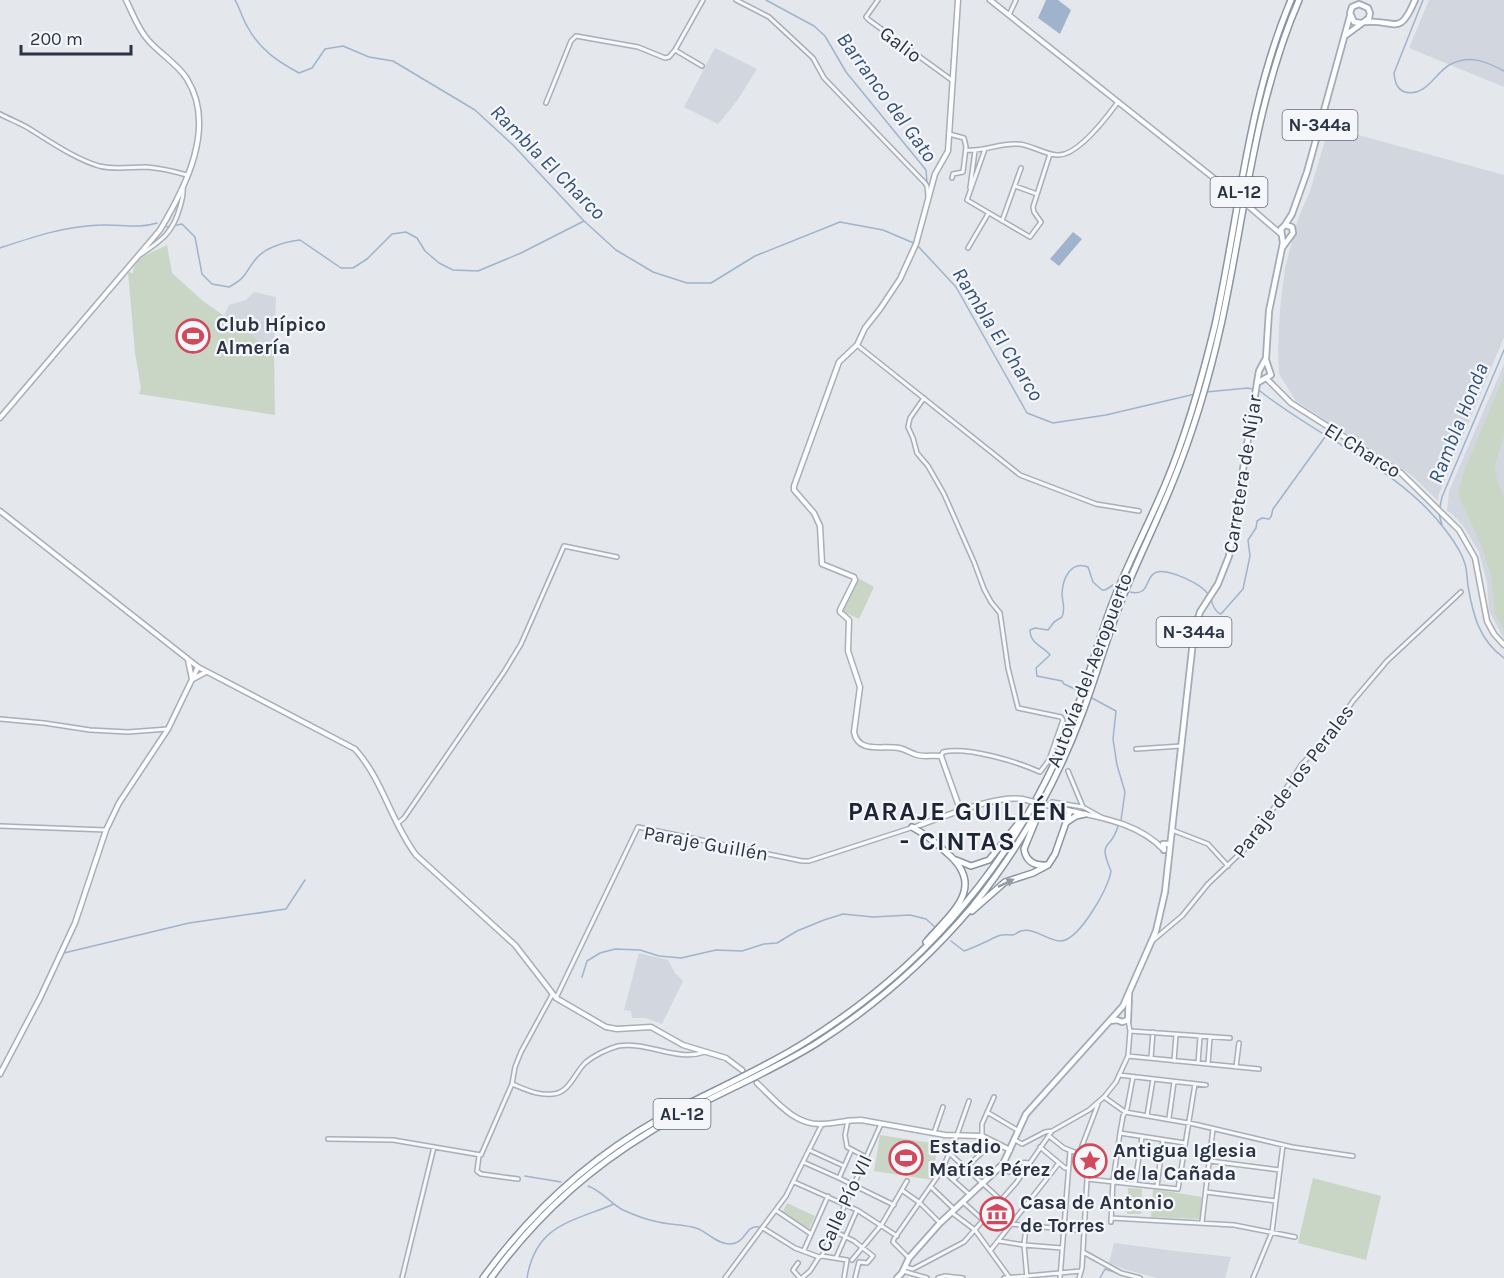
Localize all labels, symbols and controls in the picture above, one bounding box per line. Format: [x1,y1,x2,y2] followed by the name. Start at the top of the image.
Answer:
[21,18,130,56] scale bar
[875,21,926,68] street label: Galio
[30,28,83,50] text: 200 m
[832,28,942,167] water label: Barranco del Gato
[486,100,611,225] water label: Rambla El Charco
[1282,110,1358,140] road number: N-344a
[1210,177,1268,207] road number: AL-12
[947,263,1049,406] water label: Rambla El Charco
[216,313,326,359] place label: Club Hípico Almería
[175,318,211,354] sports icon: Club Hípico Almería
[1423,359,1493,487] water label: Rambla Honda
[1219,393,1266,555] street label: Carretera de Níjar
[1320,418,1405,483] street label: El Charco
[1042,570,1137,770] street label: Autovía del Aeropuerto
[1156,617,1232,647] road number: N-344a
[1228,700,1359,863] street label: Paraje de los Perales
[848,795,1068,857] district label: PARAJE GUILLÉN - CINTAS
[642,821,770,866] street label: Paraje Guillén
[998,878,1015,887] one-way arrow
[654,1099,710,1129] road number: AL-12
[929,1135,1051,1181] place label: Estadio Matías Pérez
[1113,1139,1257,1185] place label: Antigua Iglesia de la Cañada
[888,1140,924,1176] sports icon: Estadio Matías Pérez
[1072,1143,1108,1179] place icon: Antigua Iglesia de la Cañada
[812,1151,877,1255] street label: Calle Pío VII
[1020,1191,1174,1237] place label: Casa de Antonio de Torres
[979,1196,1015,1232] museum icon: Casa de Antonio de Torres

